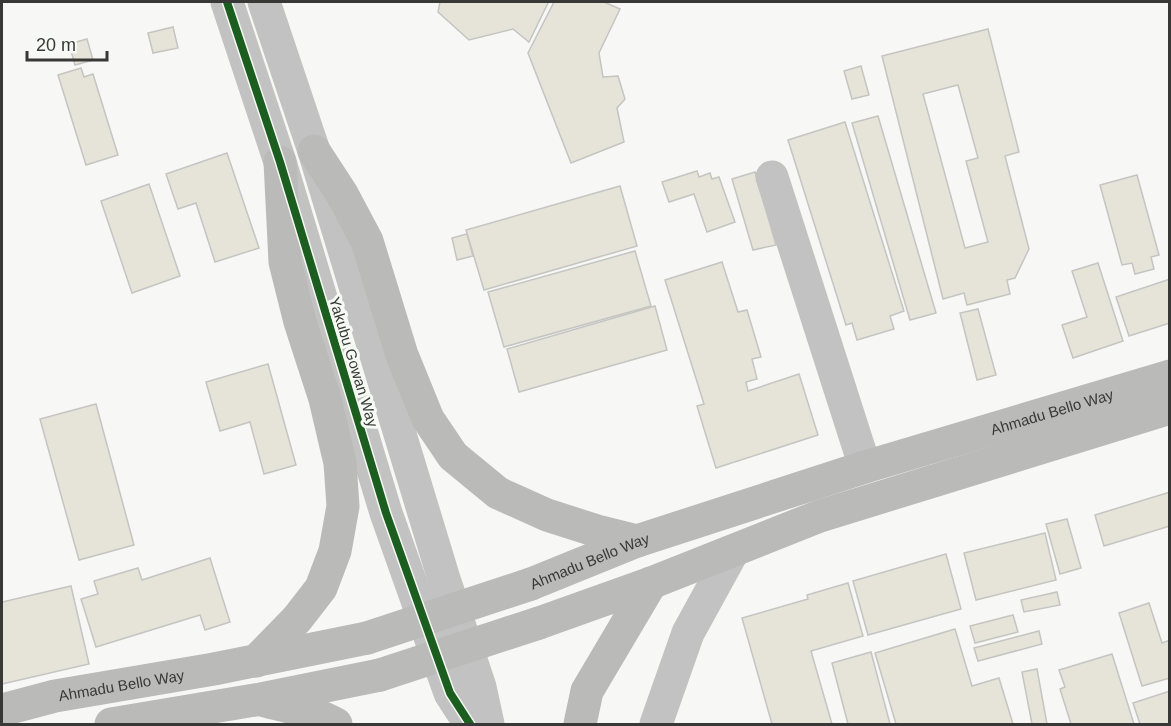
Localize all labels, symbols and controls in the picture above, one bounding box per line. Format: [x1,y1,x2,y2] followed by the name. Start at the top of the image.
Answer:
[27,24,106,62] scale bar
[36,35,76,55] text: 20 m
[326,295,382,430] street label: Yakubu Gowan Way
[988,385,1116,438] street label: Ahmadu Bello Way
[527,529,652,592] street label: Ahmadu Bello Way
[57,666,186,704] street label: Ahmadu Bello Way

